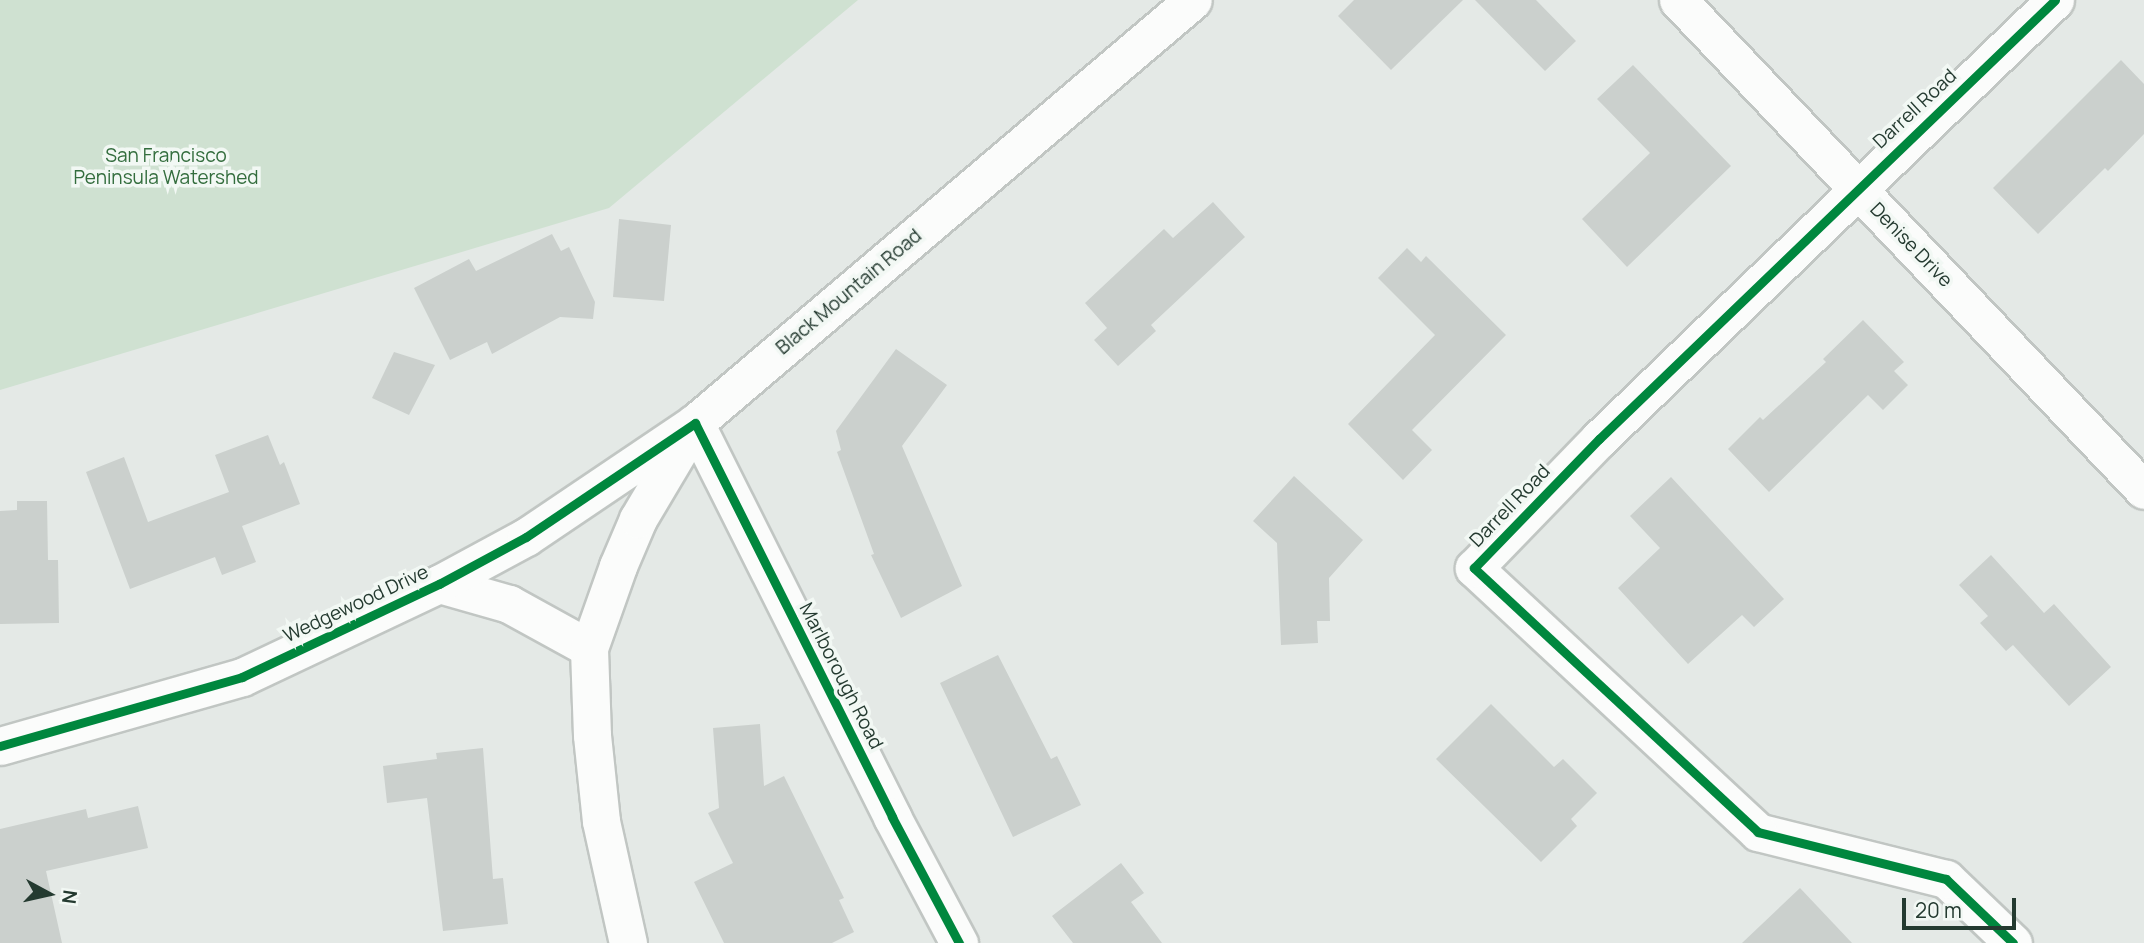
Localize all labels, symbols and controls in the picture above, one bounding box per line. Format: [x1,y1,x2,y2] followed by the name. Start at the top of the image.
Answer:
[1869,65,1961,153] street label: Darrell Road
[73,145,259,189] park label: San Francisco Peninsula Watershed
[1865,198,1957,292] street label: Denise Drive
[772,224,926,360] street label: Black Mountain Road
[1465,460,1555,552] street label: Darrell Road
[280,560,432,648] street label: Wedgewood Drive
[794,599,888,753] street label: Marlborough Road
[14,859,84,929] north arrow
[1906,884,2020,928] scale bar
[56,888,84,905] text: N
[1915,896,1962,924] text: 20 m

